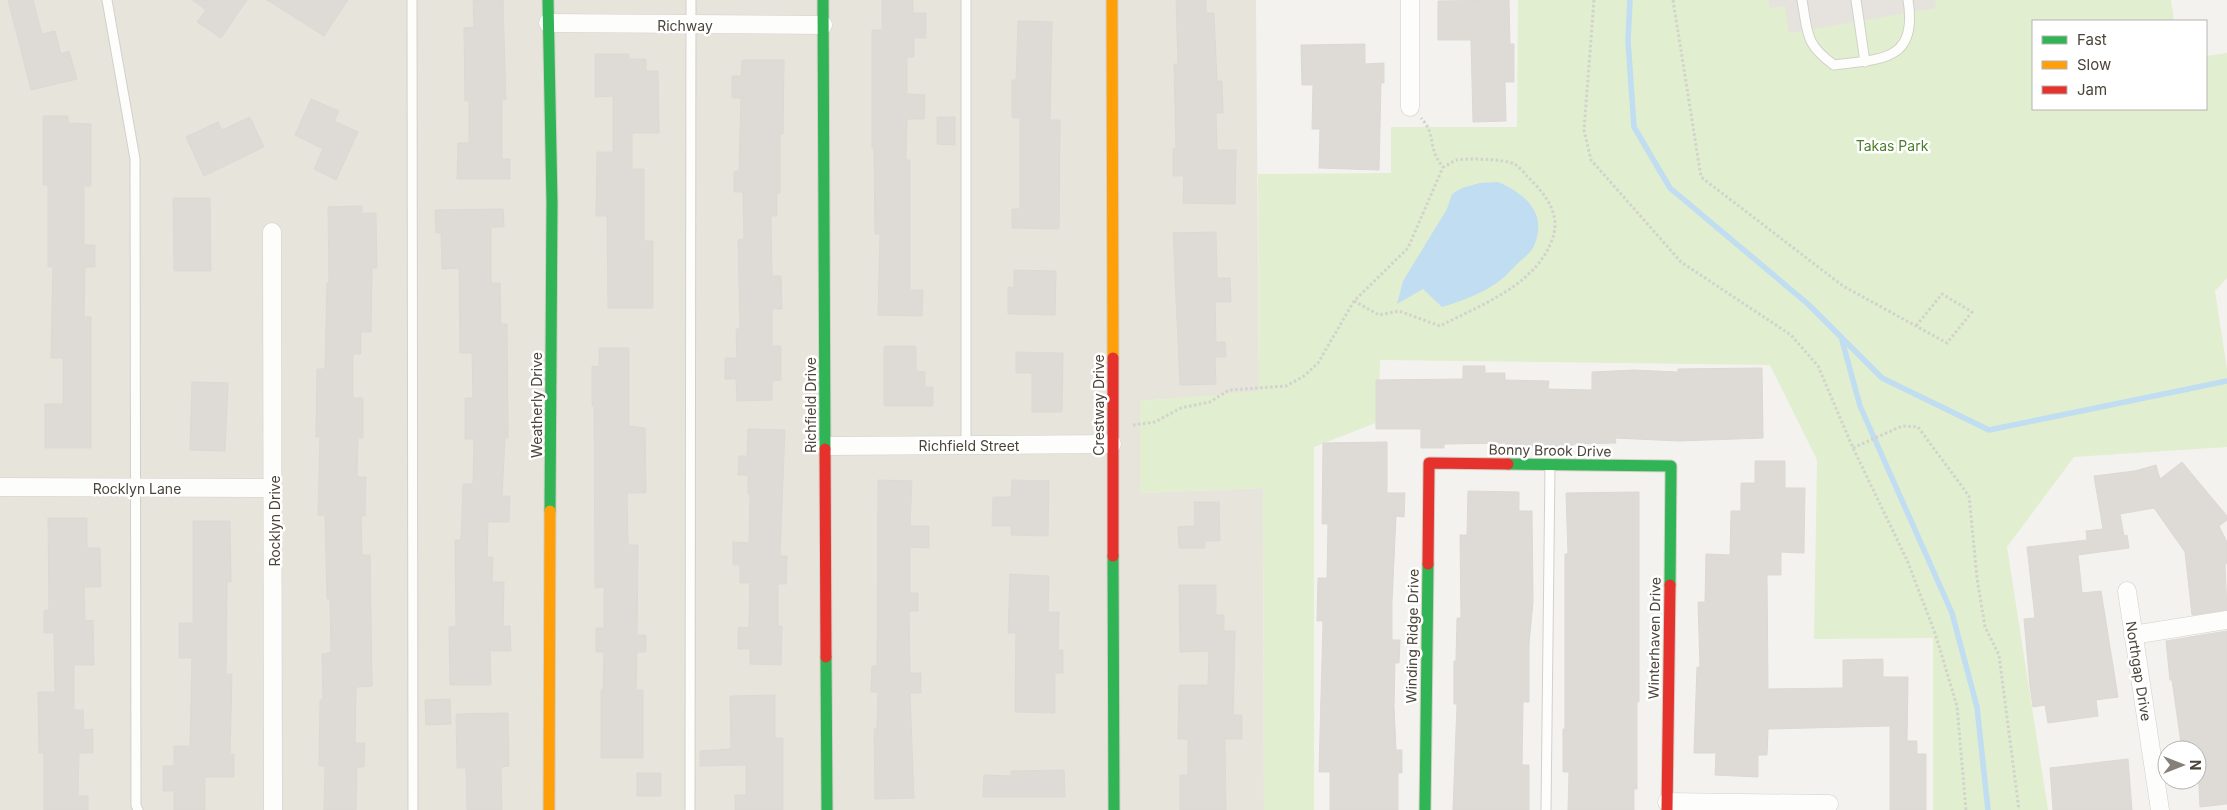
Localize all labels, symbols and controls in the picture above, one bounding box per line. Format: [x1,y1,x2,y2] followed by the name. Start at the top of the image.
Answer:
[657,17,713,34] street label: Richway
[2032,20,2207,110] legend
[2077,30,2107,49] text: Fast
[2077,55,2111,74] text: Slow
[2077,80,2107,99] text: Jam
[1856,137,1929,154] park label: Takas Park
[528,352,545,458] street label: Weatherly Drive
[1090,354,1107,456] street label: Crestway Drive
[802,357,819,453] street label: Richfield Drive
[919,437,1020,454] street label: Richfield Street
[1488,440,1612,460] street label: Bonny Brook Drive
[266,475,283,567] street label: Rocklyn Drive
[93,480,181,497] street label: Rocklyn Lane
[1402,569,1422,703] street label: Winding Ridge Drive
[1644,577,1664,699] street label: Winterhaven Drive
[2123,620,2155,722] street label: Northgap Drive
[2157,740,2207,790] north arrow
[2187,760,2204,770] text: N

